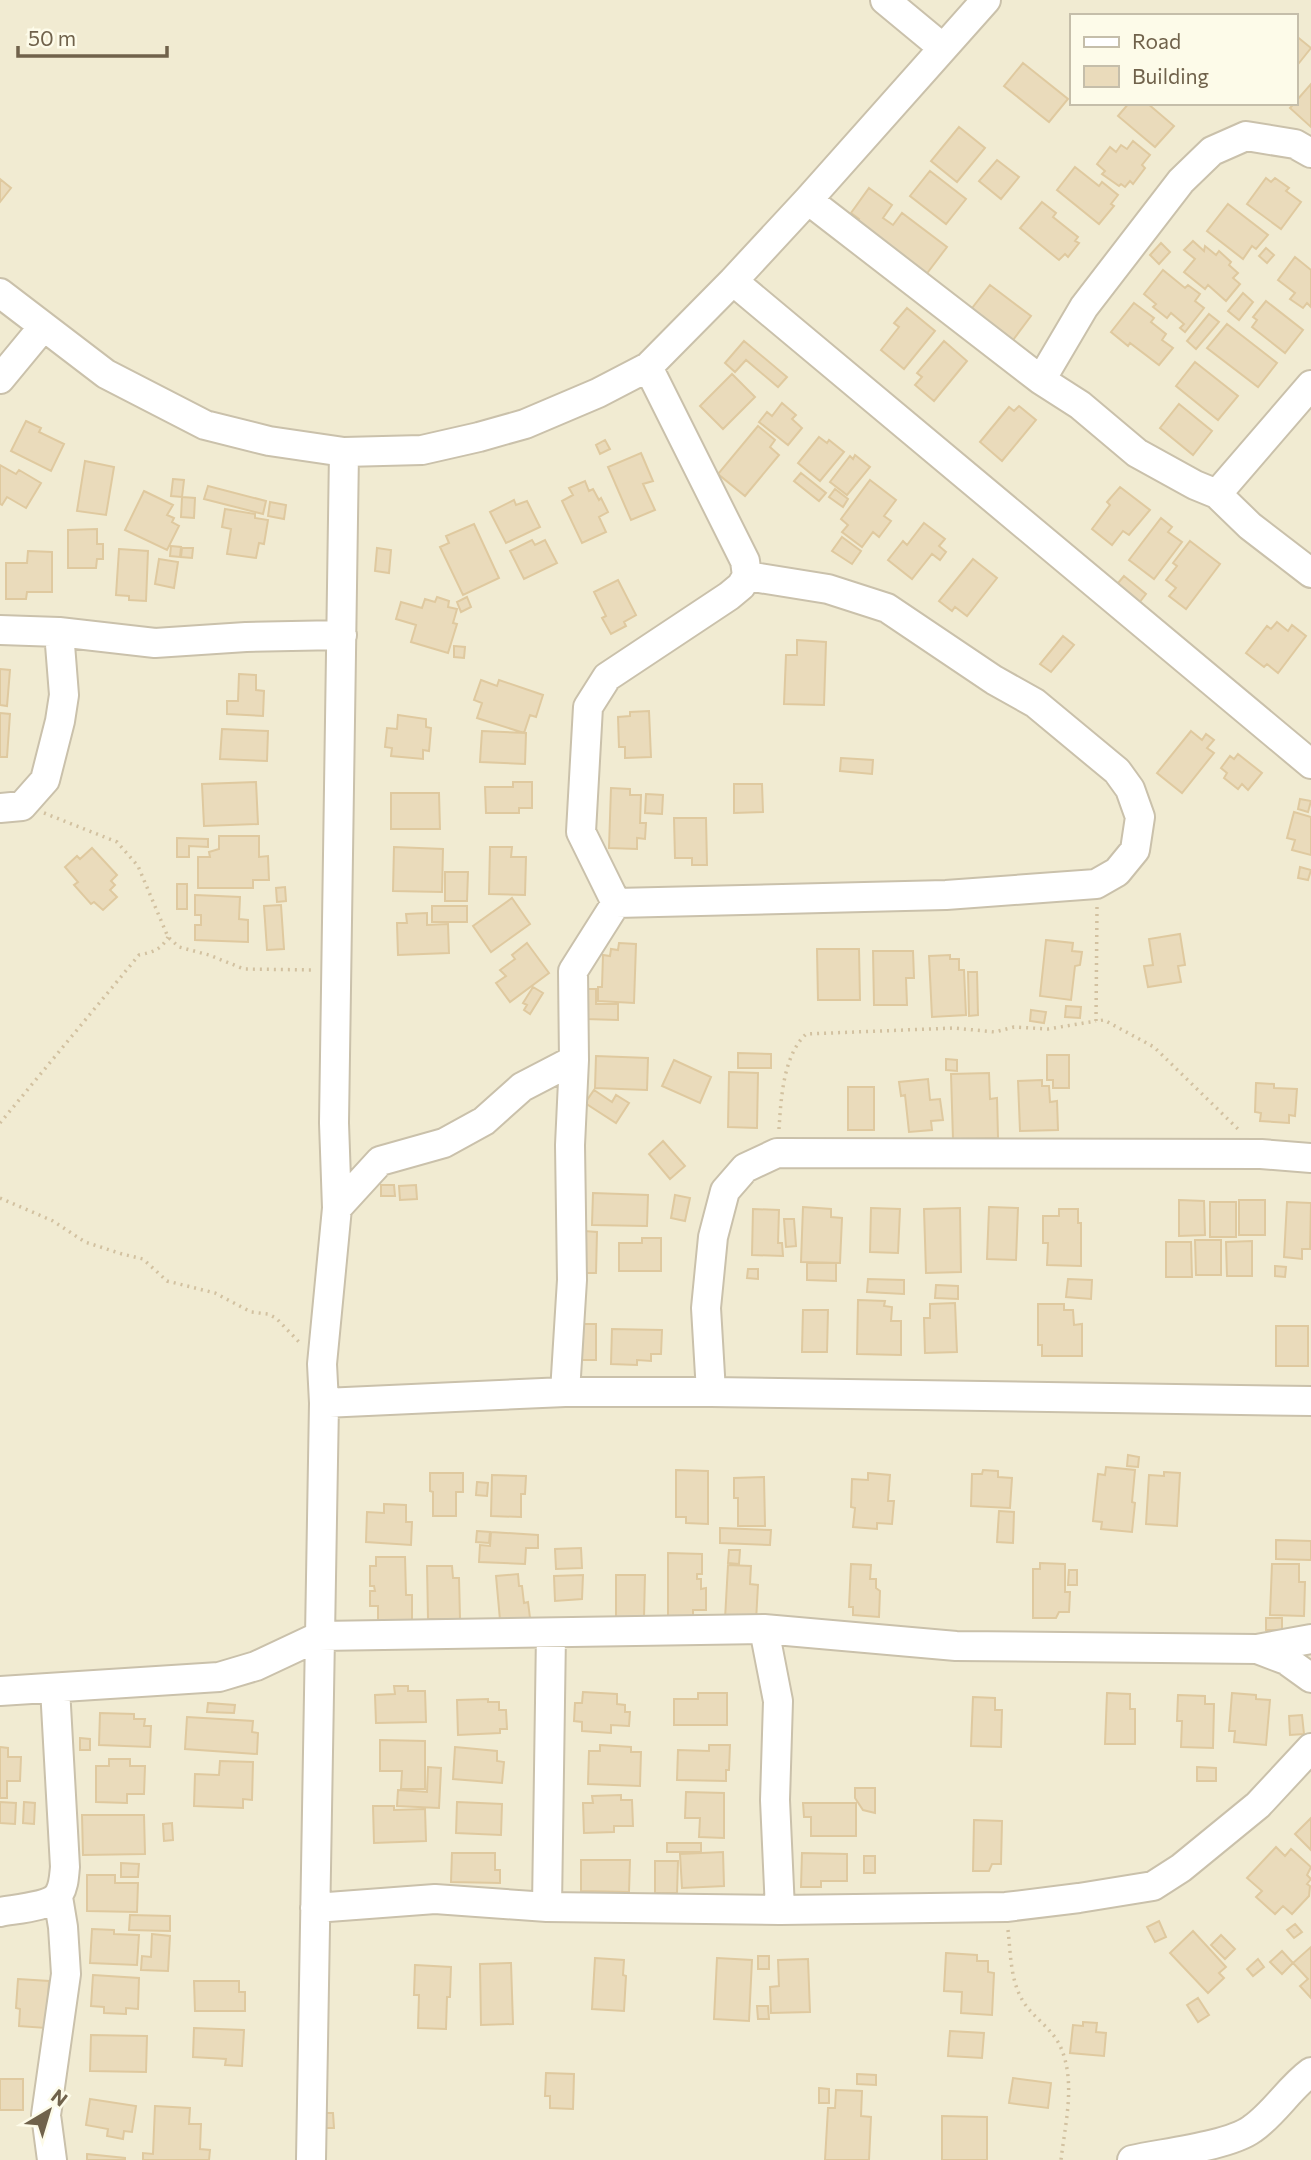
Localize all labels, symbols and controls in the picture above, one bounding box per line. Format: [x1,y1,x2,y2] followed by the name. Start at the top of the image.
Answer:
[18,14,166,58] scale bar
[1070,14,1297,105] legend
[28,25,76,50] text: 50 m
[1132,28,1181,53] text: Road
[1132,63,1209,88] text: Building
[14,2076,84,2146] north arrow
[47,2084,72,2111] text: N

